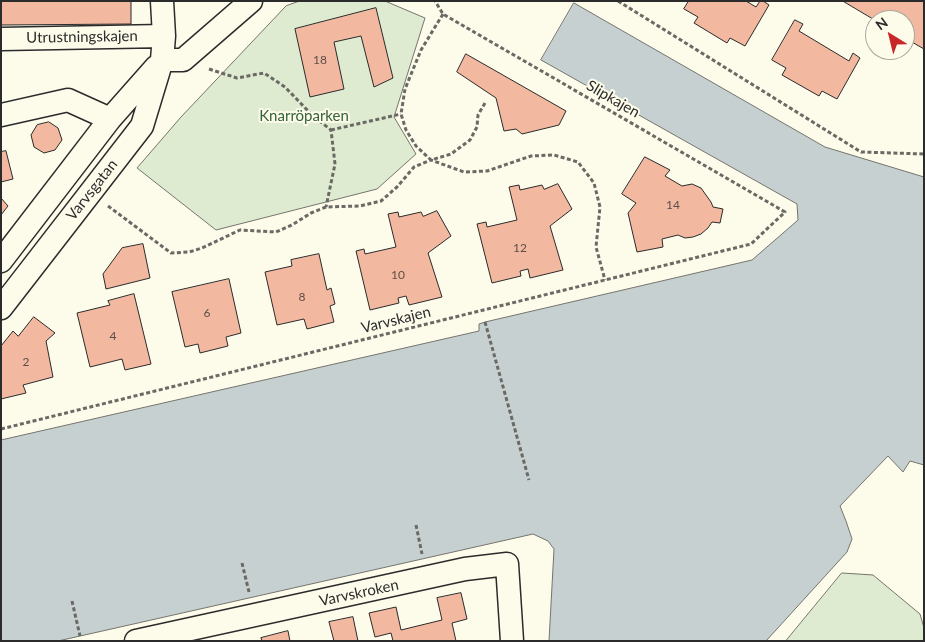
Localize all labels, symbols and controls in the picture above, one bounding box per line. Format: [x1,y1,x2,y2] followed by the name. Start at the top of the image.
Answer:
[865,10,915,60] north arrow
[872,13,891,33] text: N
[26,27,138,47] street label: Utrustningskajen
[313,53,327,67] house number: 18
[583,77,643,121] street label: Slipkajen
[259,107,349,125] park label: Knarröparken
[63,156,121,224] street label: Varvsgatan
[666,198,680,212] house number: 14
[513,241,527,255] house number: 12
[391,268,405,282] house number: 10
[299,290,305,304] house number: 8
[359,303,433,337] street label: Varvskajen
[204,306,210,320] house number: 6
[110,329,116,343] house number: 4
[23,355,29,369] house number: 2
[318,576,400,610] street label: Varvskroken

